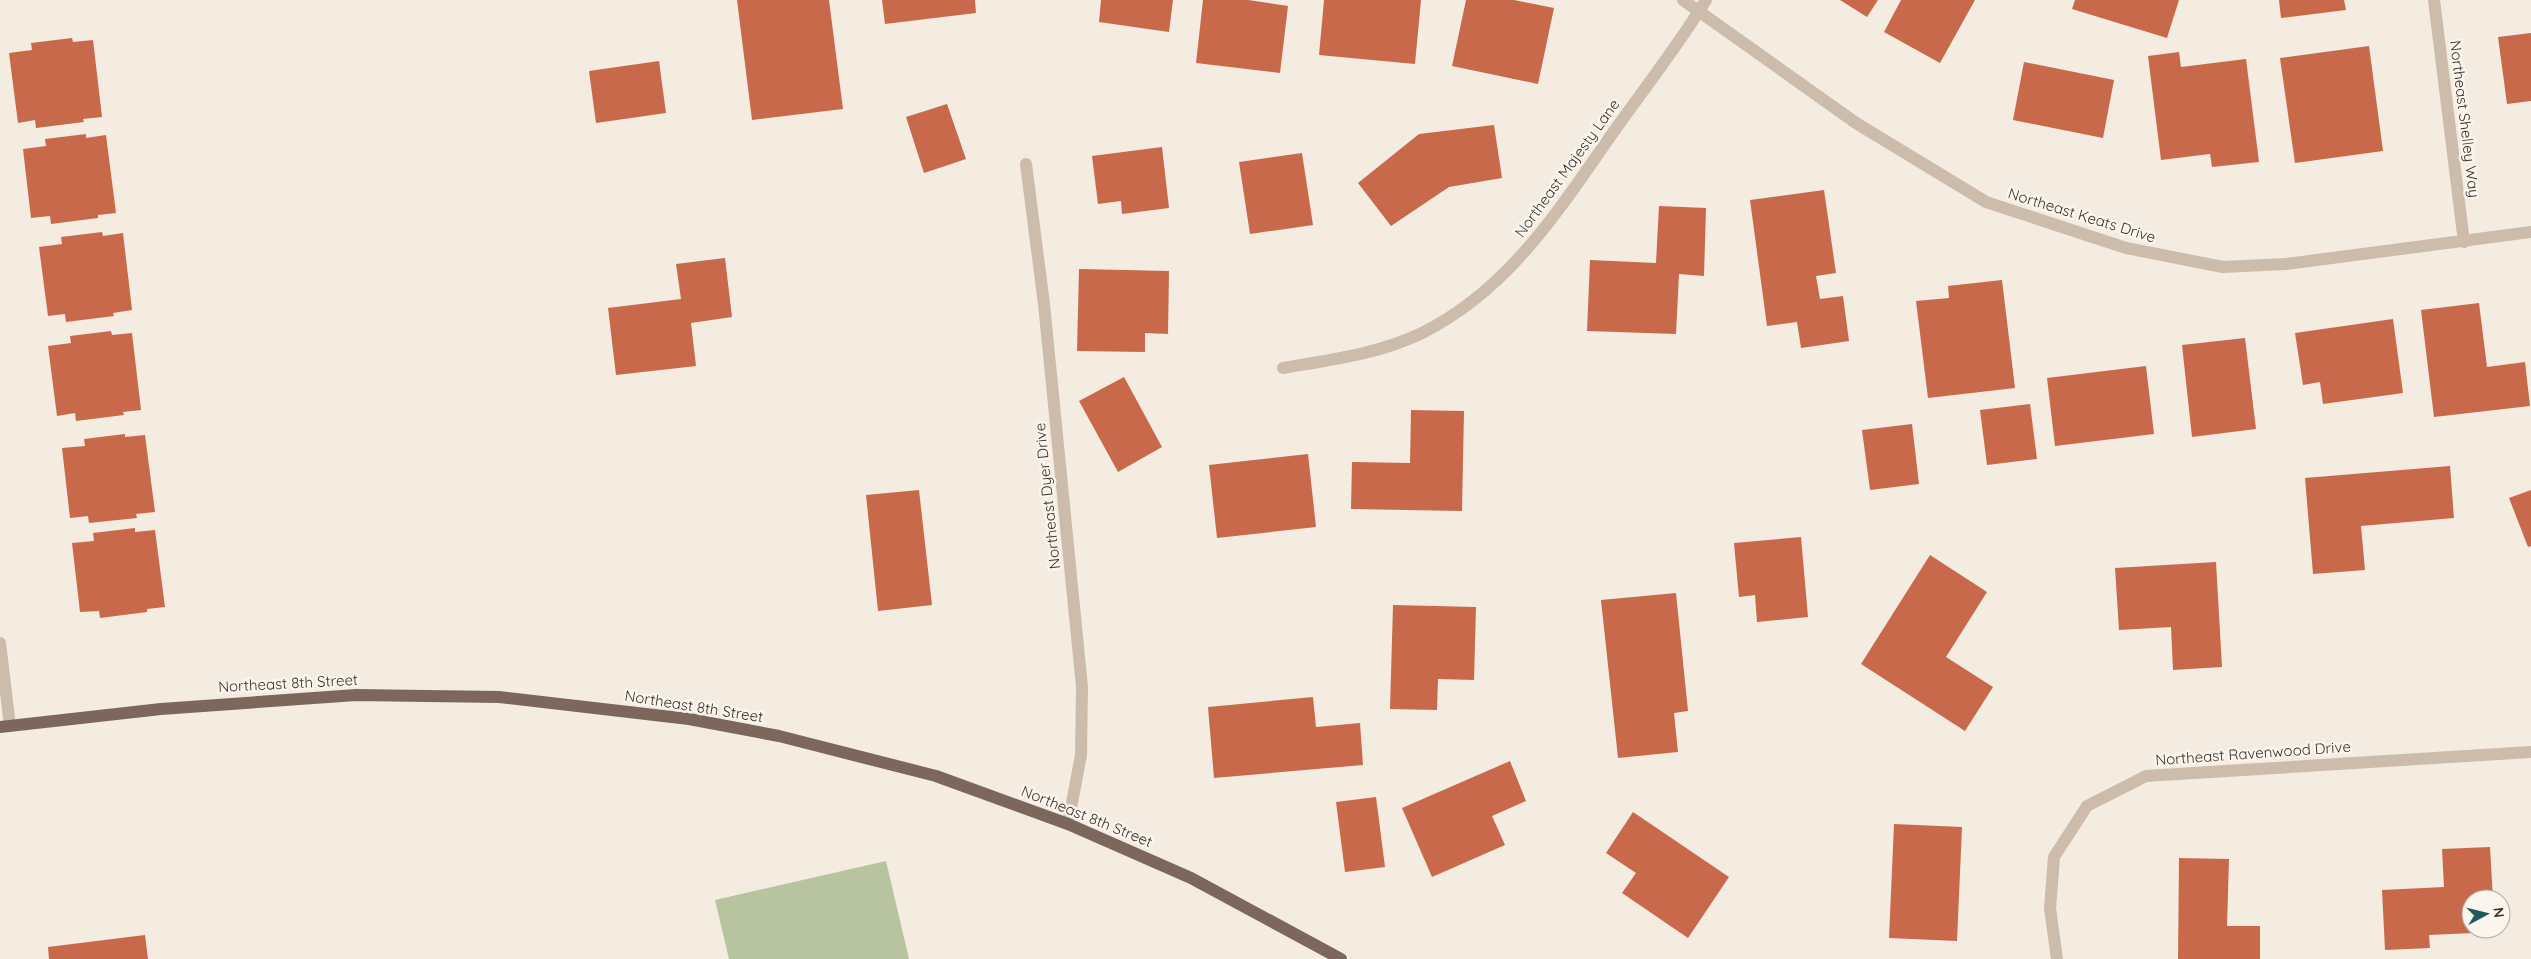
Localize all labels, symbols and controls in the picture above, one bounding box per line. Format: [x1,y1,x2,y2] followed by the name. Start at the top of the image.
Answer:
[2446,39,2484,199] street label: Northeast Shelley Way
[1510,95,1624,241] street label: Northeast Majesty Lane
[2006,184,2158,246] street label: Northeast Keats Drive
[1030,422,1064,570] street label: Northeast Dyer Drive
[218,670,358,696] street label: Northeast 8th Street
[623,686,765,726] street label: Northeast 8th Street
[2155,737,2351,769] street label: Northeast Ravenwood Drive
[1019,781,1155,851] street label: Northeast 8th Street
[2461,889,2511,939] north arrow
[2489,906,2508,919] text: N

